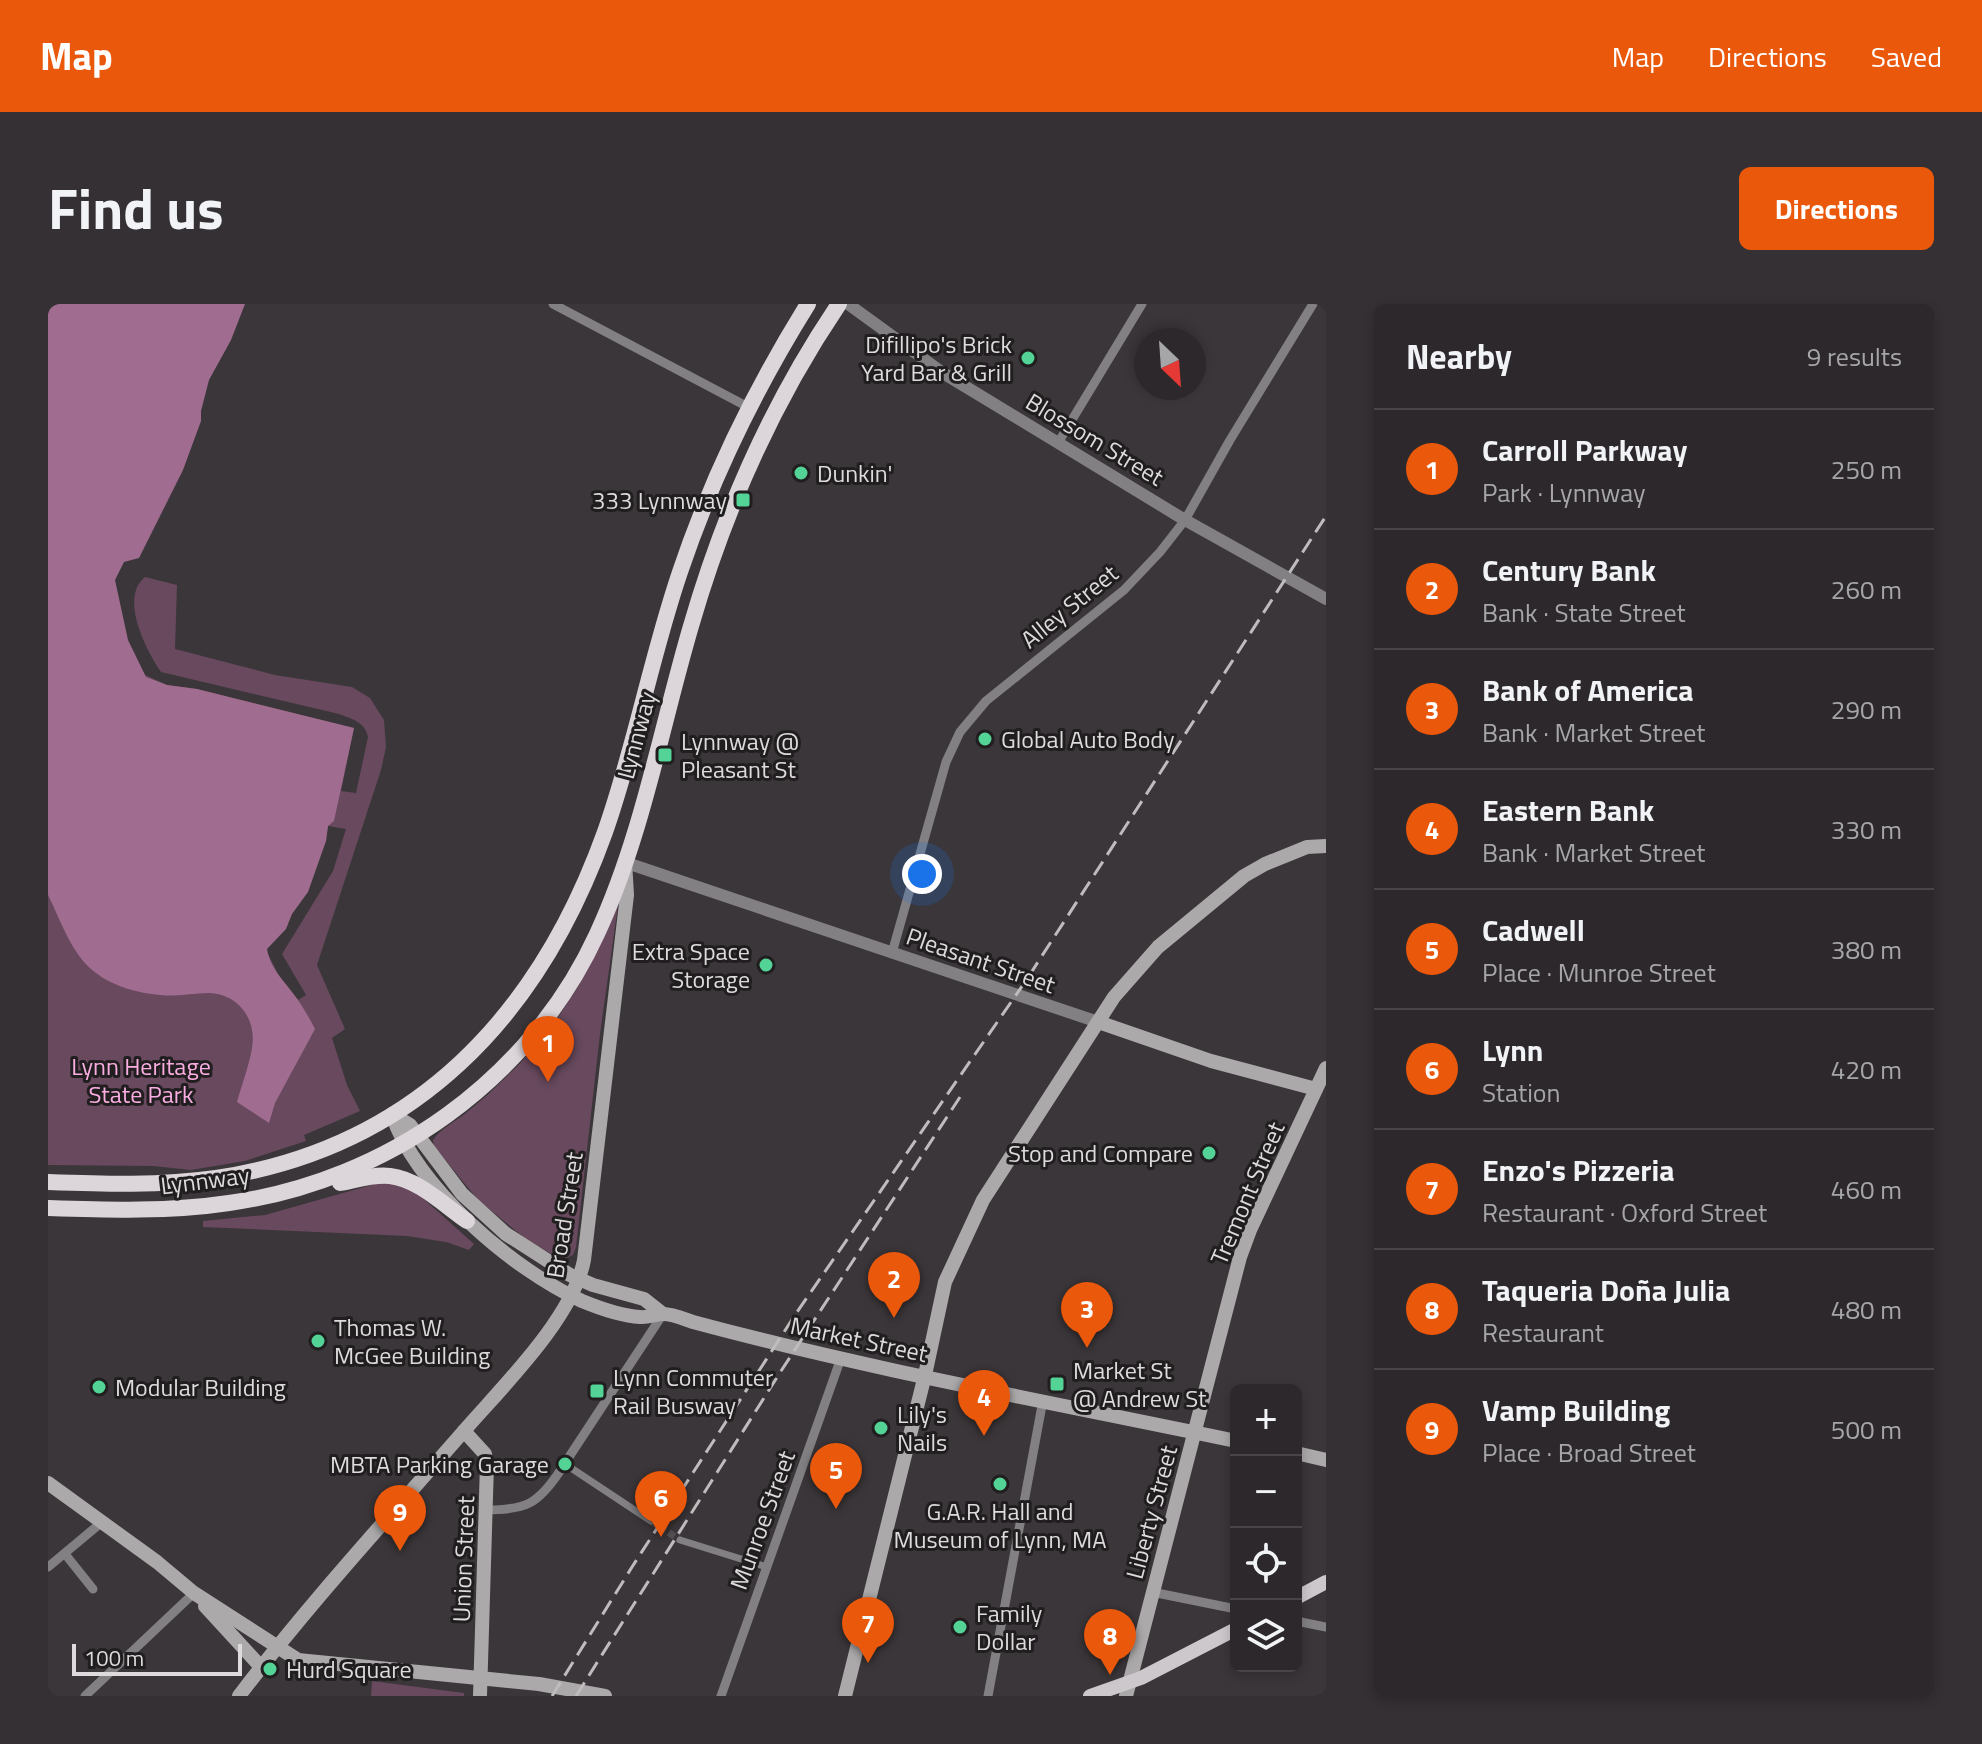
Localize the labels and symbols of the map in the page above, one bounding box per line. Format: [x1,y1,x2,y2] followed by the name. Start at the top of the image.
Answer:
[861,326,1013,390] place label: Difillipo's Brick Yard Bar & Grill
[1134,328,1206,400] north arrow
[1019,349,1037,367] marker: Difillipo's Brick Yard Bar & Grill
[1019,384,1171,495] street label: Blossom Street
[817,455,892,491] place label: Dunkin'
[792,464,810,482] marker: Dunkin'
[592,482,727,518] place label: 333 Lynnway
[734,491,752,509] marker: 333 Lynnway
[1013,555,1126,657] street label: Alley Street
[607,687,665,783] street label: Lynnway
[1001,721,1175,757] place label: Global Auto Body
[681,723,799,787] place label: Lynnway @ Pleasant St
[976,730,994,748] marker: Global Auto Body
[656,746,674,764] marker: Lynnway @ Pleasant St
[902,854,942,894] your location
[902,918,1061,1003] street label: Pleasant Street
[632,933,750,997] place label: Extra Space Storage
[757,956,775,974] marker: Extra Space Storage
[522,1016,574,1082] pin: 1
[71,1048,211,1112] park label: Lynn Heritage State Park
[1201,1116,1293,1270] street label: Tremont Street
[1008,1135,1193,1171] place label: Stop and Compare
[1200,1144,1218,1162] marker: Stop and Compare
[536,1149,592,1281] street label: Broad Street
[158,1157,252,1203] street label: Lynnway
[868,1252,920,1318] pin: 2
[1061,1282,1113,1348] pin: 3
[787,1307,931,1371] street label: Market Street
[334,1309,490,1373] place label: Thomas W. McGee Building
[309,1332,327,1350] marker: Thomas W. McGee Building
[1073,1352,1207,1416] place label: Market St @ Andrew St
[613,1359,773,1423] place label: Lynn Commuter Rail Busway
[115,1369,286,1405] place label: Modular Building
[958,1370,1010,1436] pin: 4
[1048,1375,1066,1393] marker: Market St @ Andrew St
[90,1378,108,1396] marker: Modular Building
[588,1382,606,1400] marker: Lynn Commuter Rail Busway
[897,1396,947,1460] place label: Lily's Nails
[872,1419,890,1437] marker: Lily's Nails
[1116,1441,1186,1583] street label: Liberty Street
[810,1443,862,1509] pin: 5
[720,1445,804,1595] street label: Munroe Street
[330,1446,549,1482] place label: MBTA Parking Garage
[556,1455,574,1473] marker: MBTA Parking Garage
[635,1471,687,1537] pin: 6
[991,1475,1009,1493] marker: G.A.R. Hall and Museum of Lynn, MA
[374,1485,426,1551] pin: 9
[893,1493,1107,1557] place label: G.A.R. Hall and Museum of Lynn, MA
[443,1495,483,1623] street label: Union Street
[976,1595,1043,1659] place label: Family Dollar
[842,1597,894,1663] pin: 7
[1084,1609,1136,1675] pin: 8
[951,1618,969,1636] marker: Family Dollar
[72,1640,242,1676] scale bar
[286,1651,412,1687] place label: Hurd Square
[261,1660,279,1678] marker: Hurd Square

